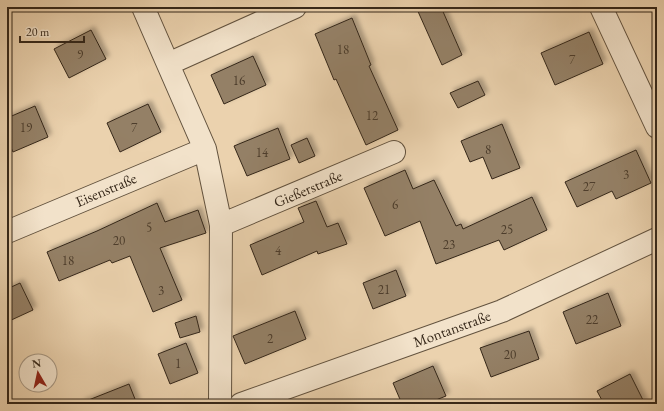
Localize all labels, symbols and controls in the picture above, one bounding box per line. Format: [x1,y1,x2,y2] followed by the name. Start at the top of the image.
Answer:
[20,18,84,44] scale bar
[26,24,50,40] text: 20 m
[337,41,349,58] house number: 18
[77,46,84,63] house number: 9
[569,51,576,68] house number: 7
[233,72,245,89] house number: 16
[366,107,379,124] house number: 12
[20,119,33,136] house number: 19
[131,119,138,136] house number: 7
[485,141,491,158] house number: 8
[256,144,269,161] house number: 14
[271,166,345,212] street label: Gießerstraße
[623,166,629,183] house number: 3
[72,168,139,211] street label: Eisenstraße
[583,178,596,195] house number: 27
[392,196,398,213] house number: 6
[146,219,152,236] house number: 5
[501,221,513,238] house number: 25
[113,232,125,249] house number: 20
[443,236,455,253] house number: 23
[275,242,282,259] house number: 4
[62,252,74,269] house number: 18
[378,281,390,298] house number: 21
[158,282,164,299] house number: 3
[410,306,493,351] street label: Montanstraße
[586,311,599,328] house number: 22
[267,330,274,347] house number: 2
[504,346,516,363] house number: 20
[18,353,58,393] north arrow
[31,355,42,371] text: N
[175,355,181,372] house number: 1

